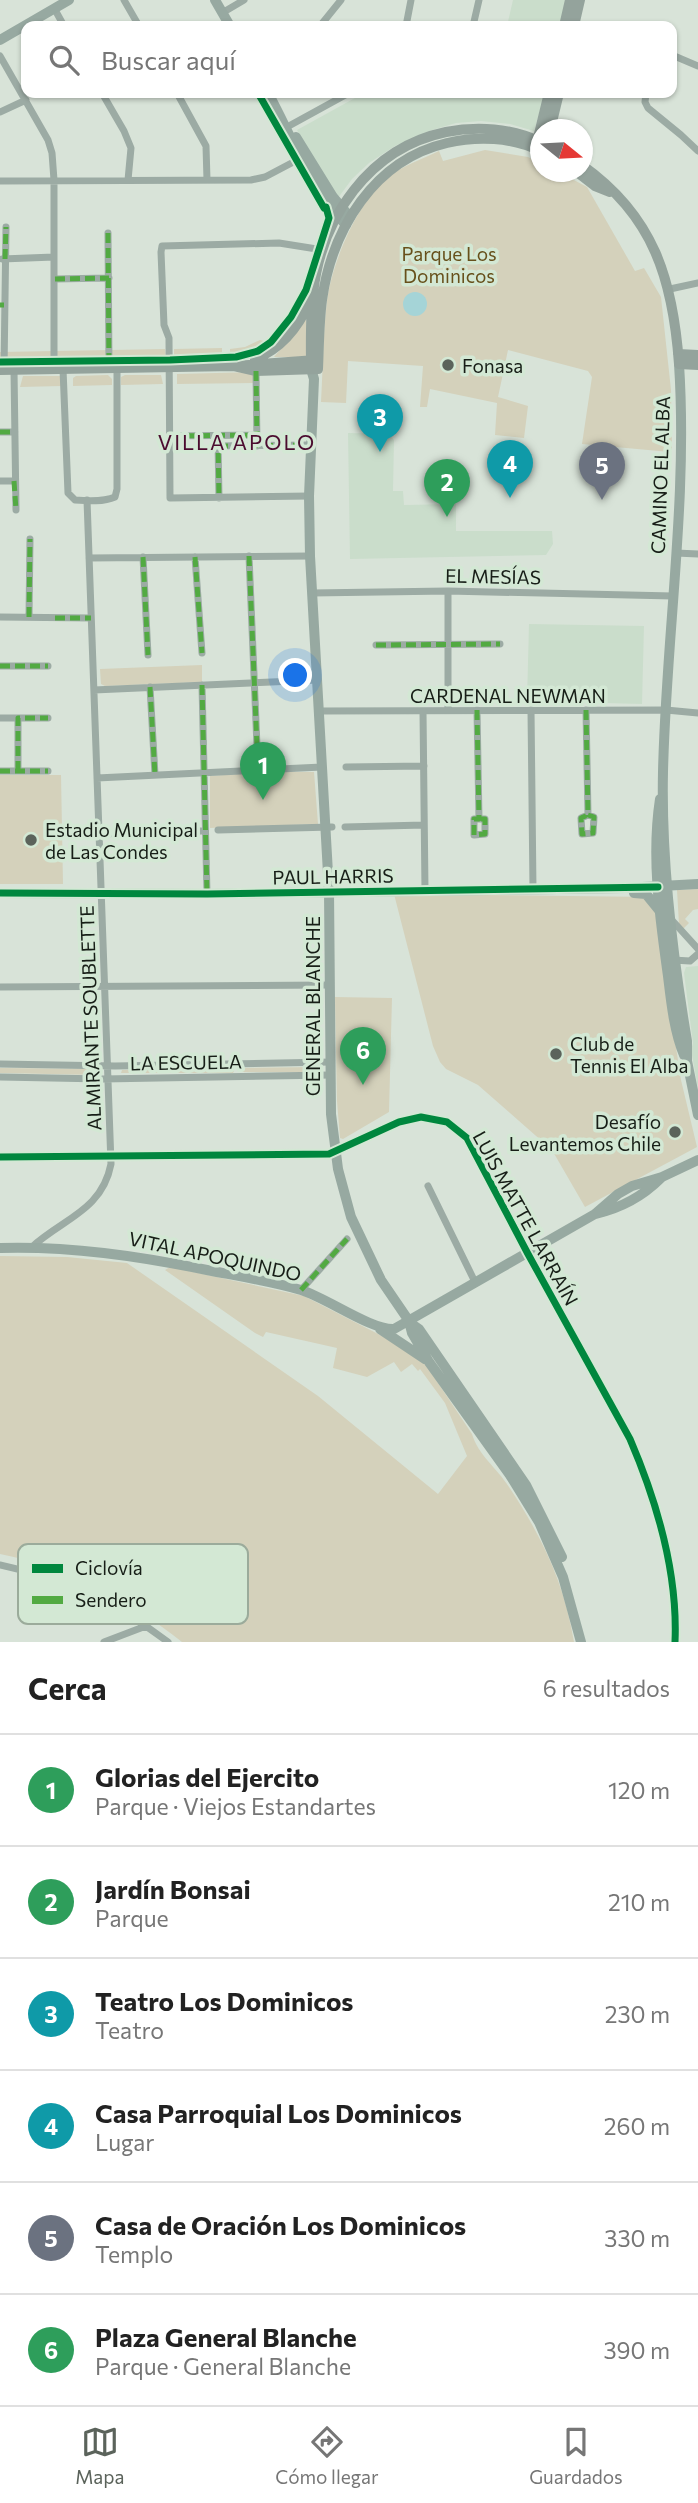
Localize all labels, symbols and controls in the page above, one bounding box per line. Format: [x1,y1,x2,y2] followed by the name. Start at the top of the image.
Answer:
[21,21,677,98] search box
[45,41,83,79] icon: search
[101,44,236,75] text: Buscar aquí
[530,119,593,182] north arrow
[401,242,497,287] park label: Parque Los Dominicos
[462,354,523,377] place label: Fonasa
[440,357,456,373] marker: Fonasa
[357,394,403,452] pin: 3
[646,396,674,554] street label: CAMINO EL ALBA
[158,429,316,454] district label: VILLA APOLO
[487,440,533,498] pin: 4
[579,442,625,500] pin: 5
[424,459,470,517] pin: 2
[445,564,541,588] street label: EL MESÍAS
[278,658,312,692] your location
[410,684,606,707] street label: CARDENAL NEWMAN
[240,742,286,800] pin: 1
[45,818,198,863] place label: Estadio Municipal de Las Condes
[23,832,39,848] marker: Estadio Municipal de Las Condes
[272,863,394,889] street label: PAUL HARRIS
[75,905,105,1131] street label: ALMIRANTE SOUBLETTE
[301,916,324,1096] street label: GENERAL BLANCHE
[340,1027,386,1085] pin: 6
[570,1032,689,1077] place label: Club de Tennis El Alba
[548,1046,564,1062] marker: Club de Tennis El Alba
[130,1050,242,1074] street label: LA ESCUELA
[509,1110,661,1155] place label: Desafío Levantemos Chile
[667,1124,683,1140] marker: Desafío Levantemos Chile
[468,1127,584,1309] street label: LUIS MATTE LARRAÍN
[127,1226,303,1286] street label: VITAL APOQUINDO
[18,1544,248,1624] legend
[75,1556,143,1579] text: Ciclovía
[75,1588,147,1611] text: Sendero
[28,1669,107,1706] text: Cerca
[543,1674,670,1702] text: 6 resultados
[95,1761,319,1792] text: Glorias del Ejercito
[46,1776,56,1804] text: 1
[608,1776,670,1804] text: 120 m
[95,1792,376,1820] text: Parque · Viejos Estandartes
[95,1873,251,1904] text: Jardín Bonsai
[44,1888,58,1916] text: 2
[608,1888,670,1916] text: 210 m
[95,1904,169,1932] text: Parque
[95,1985,353,2016] text: Teatro Los Dominicos
[44,2000,58,2028] text: 3
[605,2000,670,2028] text: 230 m
[95,2016,164,2044] text: Teatro
[95,2097,462,2128] text: Casa Parroquial Los Dominicos
[44,2112,58,2140] text: 4
[604,2112,670,2140] text: 260 m
[95,2128,155,2156] text: Lugar
[95,2209,466,2240] text: Casa de Oración Los Dominicos
[44,2224,58,2252] text: 5
[604,2224,670,2252] text: 330 m
[95,2240,173,2268] text: Templo
[95,2321,357,2352] text: Plaza General Blanche
[44,2336,58,2364] text: 6
[603,2336,670,2364] text: 390 m
[95,2352,351,2380] text: Parque · General Blanche
[75,2423,124,2488] tab: Mapa
[275,2423,378,2488] tab: Cómo llegar
[529,2423,623,2488] tab: Guardados

